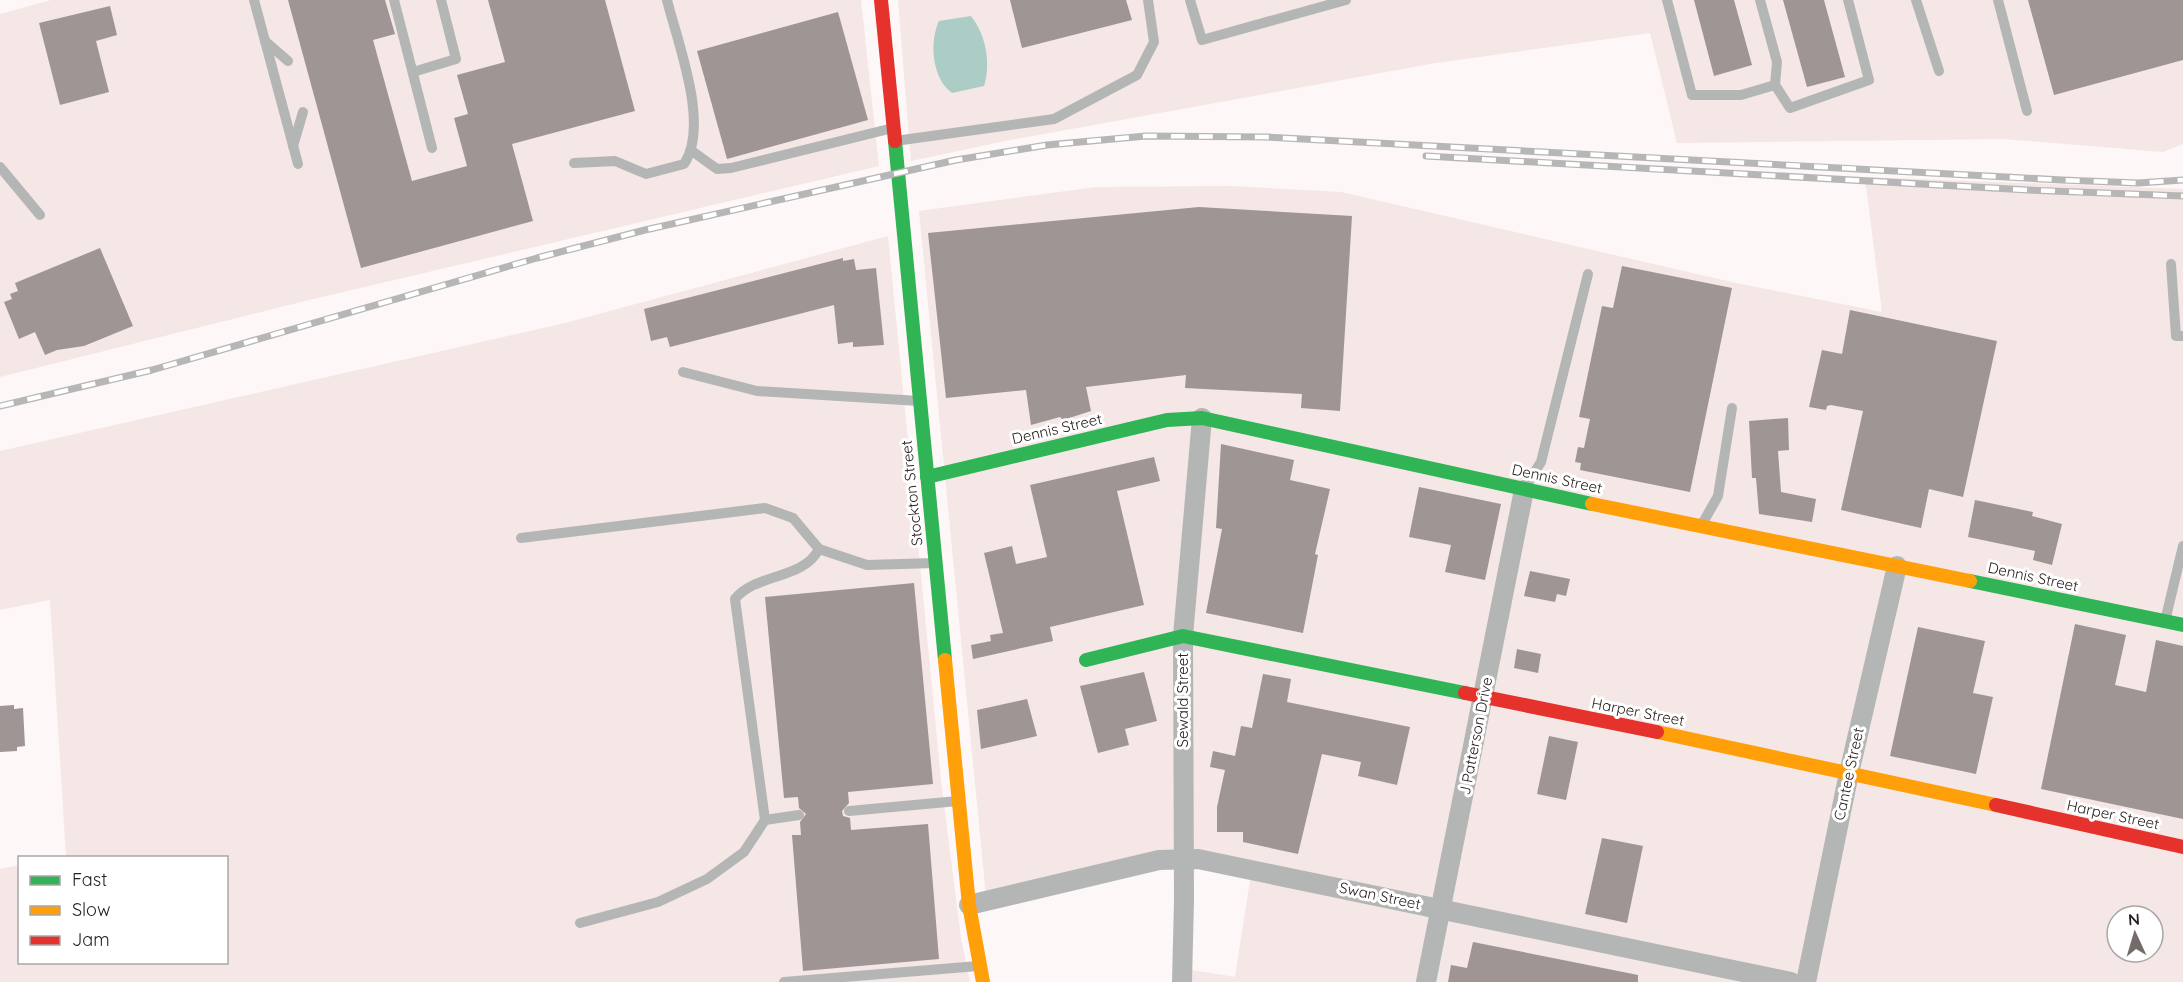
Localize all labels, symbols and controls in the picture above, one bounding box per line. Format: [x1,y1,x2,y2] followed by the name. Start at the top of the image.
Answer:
[1010,409,1104,448] street label: Dennis Street
[897,439,926,547] street label: Stockton Street
[1510,460,1604,497] street label: Dennis Street
[1986,558,2080,595] street label: Dennis Street
[1173,653,1192,747] street label: Sewald Street
[1455,675,1496,797] street label: J Patterson Drive
[1590,693,1686,730] street label: Harper Street
[1829,726,1868,822] street label: Cantee Street
[2065,795,2161,834] street label: Harper Street
[18,856,228,964] legend
[72,868,107,891] text: Fast
[1338,878,1422,913] street label: Swan Street
[72,898,110,921] text: Slow
[2105,904,2165,964] north arrow
[2127,909,2141,929] text: N
[72,928,110,951] text: Jam

